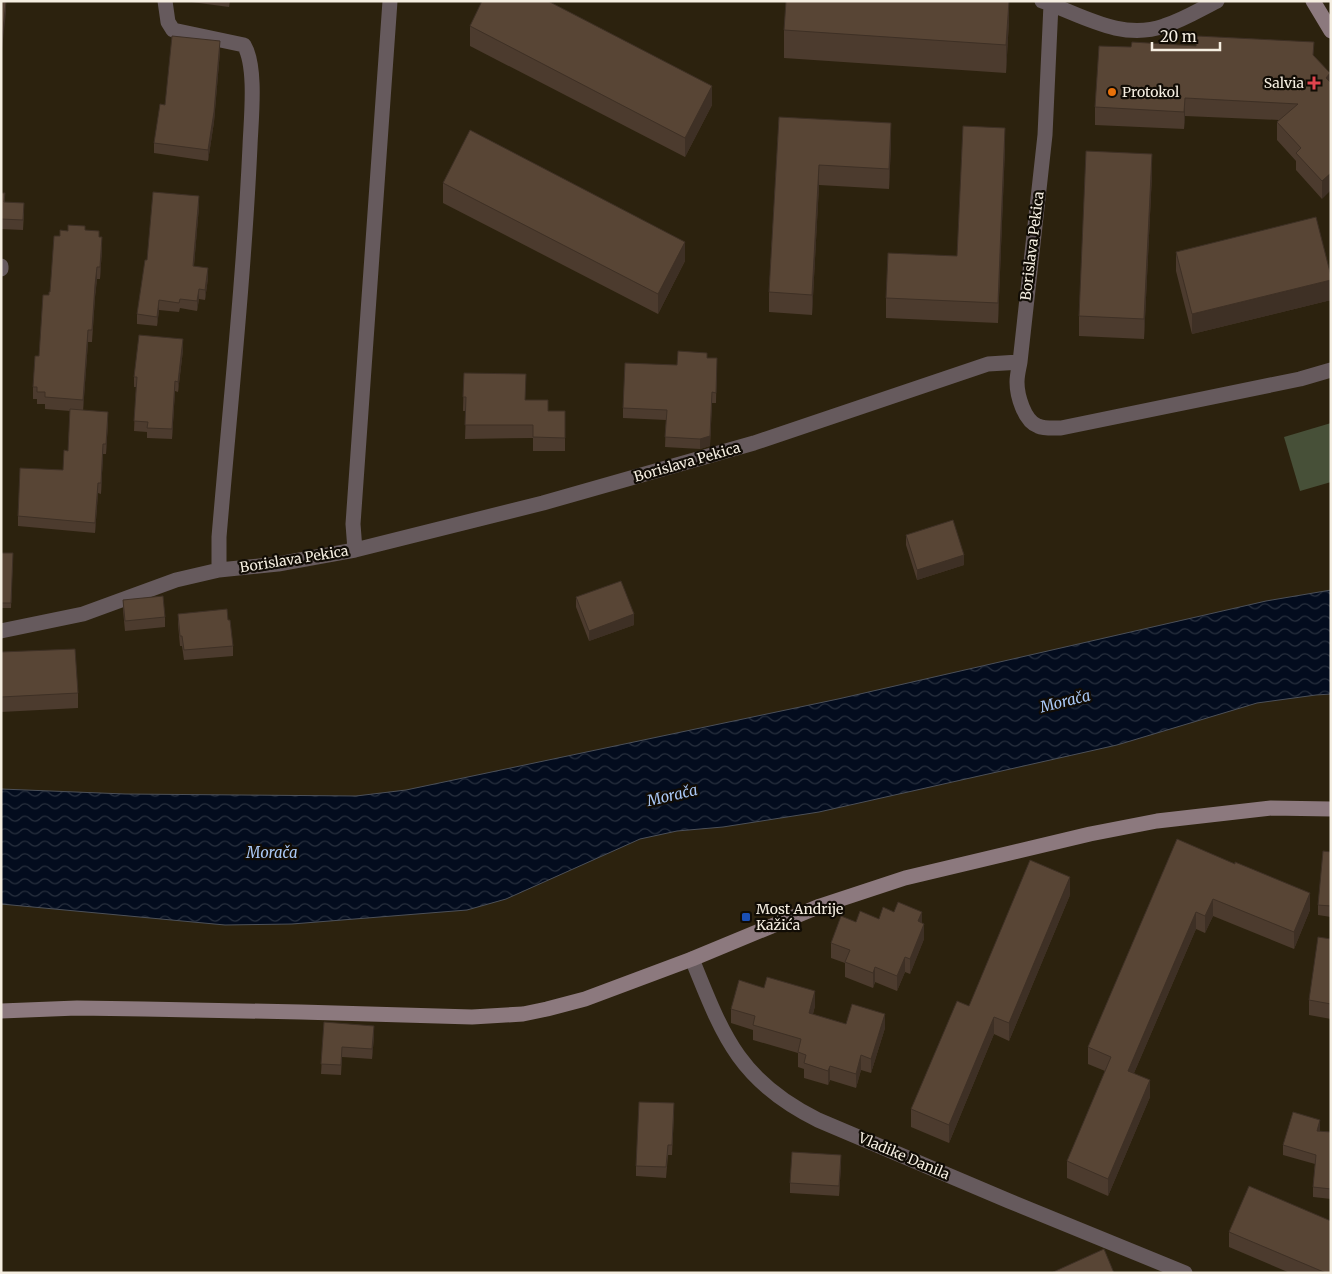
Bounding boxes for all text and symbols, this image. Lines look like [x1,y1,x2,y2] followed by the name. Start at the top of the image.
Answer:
[1152,20,1220,52] scale bar
[1160,27,1197,46] text: 20 m
[1264,74,1304,92] place label: Salvia
[1308,77,1320,89] marker: Salvia
[1122,83,1180,101] place label: Protokol
[1106,86,1118,98] marker: Protokol
[1016,190,1048,302] street label: Borislava Pekica
[632,438,743,486] street label: Borislava Pekica
[238,541,350,576] street label: Borislava Pekica
[1037,686,1092,717] water label: Morača
[644,780,699,810] water label: Morača
[245,843,298,862] water label: Morača
[756,900,843,934] place label: Most Andrije Kažića
[740,911,752,923] marker: Most Andrije Kažića
[855,1128,953,1183] street label: Vladike Danila

